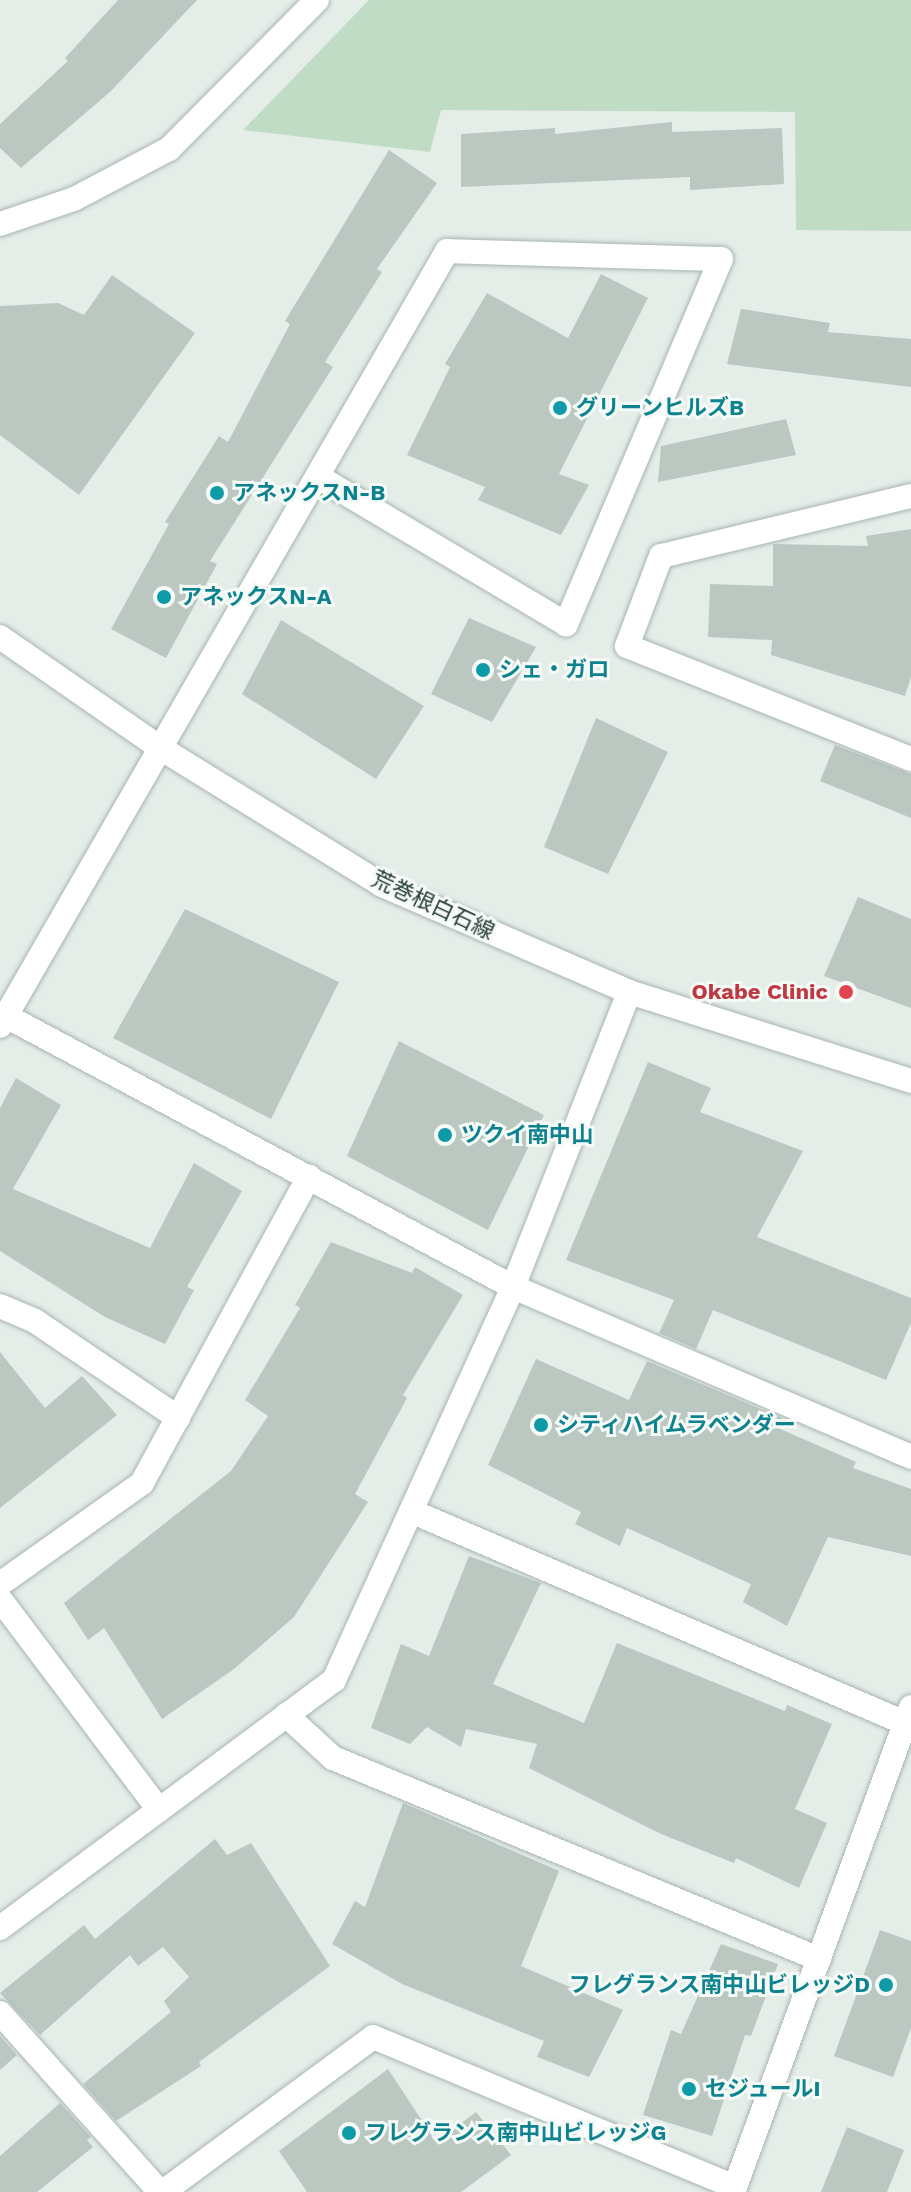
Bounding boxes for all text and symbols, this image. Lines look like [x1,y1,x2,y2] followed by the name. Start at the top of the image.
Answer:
[576,395,745,421] place label: グリーンヒルズB
[551,399,569,417] marker: グリーンヒルズB
[233,480,386,506] place label: アネックスN-B
[208,484,226,502] marker: アネックスN-B
[180,584,332,610] place label: アネックスN-A
[155,588,173,606] marker: アネックスN-A
[499,657,609,683] place label: シェ・ガロ
[474,661,492,679] marker: シェ・ガロ
[368,865,498,945] street label: 荒巻根白石線
[692,979,828,1005] place label: Okabe Clinic
[835,981,857,1003] marker: Okabe Clinic
[461,1122,593,1148] place label: ツクイ南中山
[436,1126,454,1144] marker: ツクイ南中山
[557,1412,799,1438] place label: シティハイムラベンダー
[532,1416,550,1434] marker: シティハイムラベンダー
[568,1972,870,1998] place label: フレグランス南中山ビレッジD
[877,1976,895,1994] marker: フレグランス南中山ビレッジD
[705,2076,822,2102] place label: セジュールI
[680,2080,698,2098] marker: セジュールI
[365,2120,667,2146] place label: フレグランス南中山ビレッジG
[340,2124,358,2142] marker: フレグランス南中山ビレッジG

